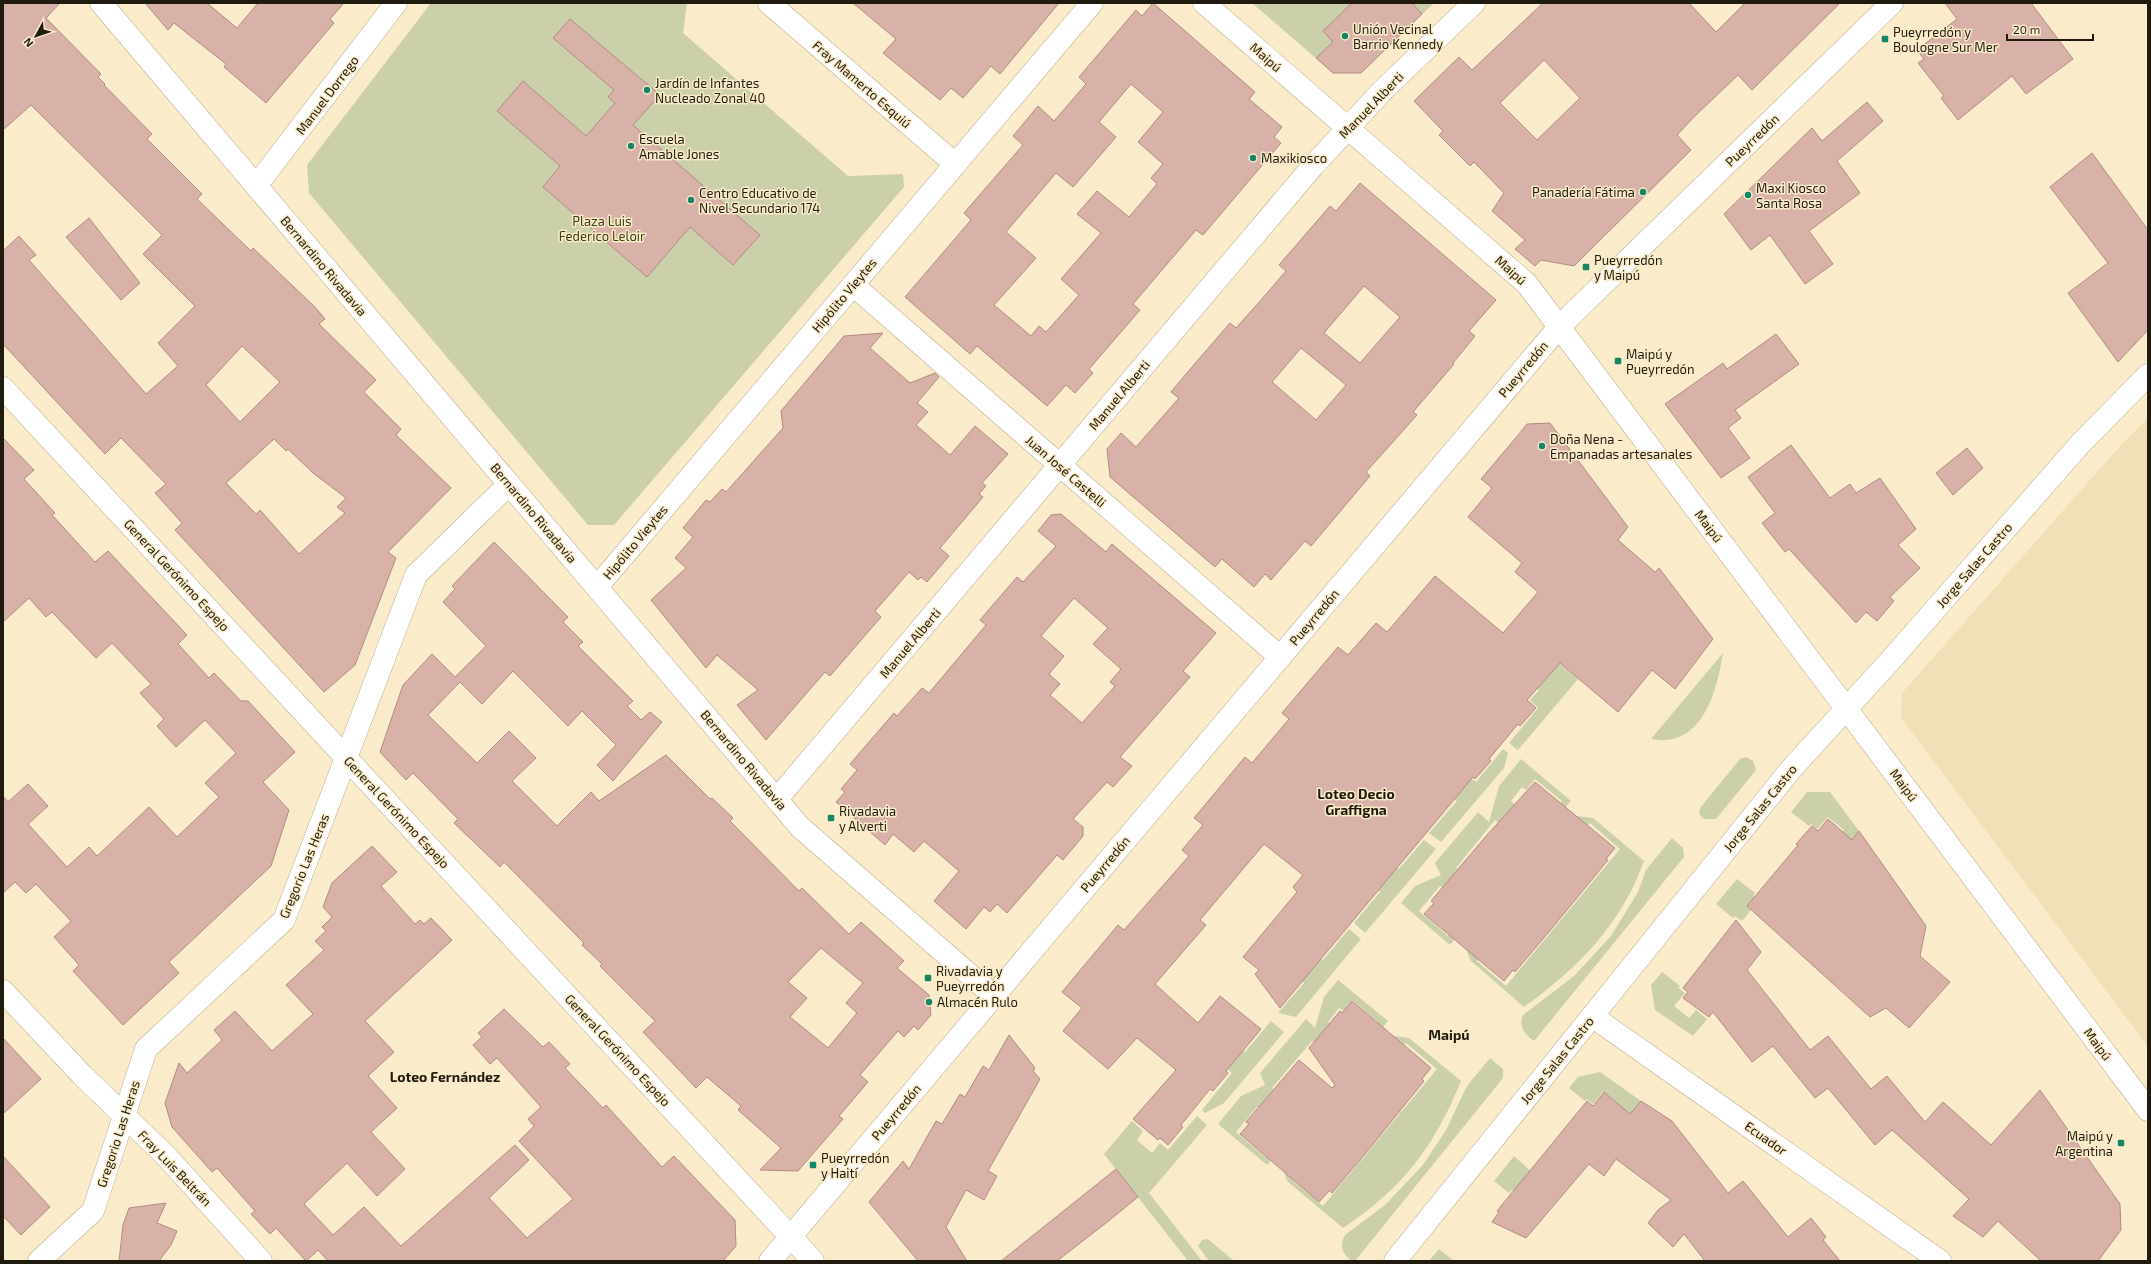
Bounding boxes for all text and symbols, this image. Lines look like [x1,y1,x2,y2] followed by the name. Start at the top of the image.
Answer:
[16,16,56,56] north arrow
[2007,16,2093,42] scale bar
[1353,21,1443,52] place label: Unión Vecinal Barrio Kennedy
[2013,22,2040,36] text: 20 m
[1893,24,1998,55] place label: Pueyrredón y Boulogne Sur Mer
[1340,31,1350,41] marker: Unión Vecinal Barrio Kennedy
[1880,34,1890,44] marker: Pueyrredón y Boulogne Sur Mer
[20,35,35,50] text: N
[809,37,915,131] street label: Fray Mamerto Esquiú
[1247,39,1285,75] street label: Maipú
[292,52,362,138] street label: Manuel Dorrego
[1335,68,1407,142] street label: Manuel Alberti
[655,75,765,106] place label: Jardín de Infantes Nucleado Zonal 40
[642,85,652,95] marker: Jardín de Infantes Nucleado Zonal 40
[1722,110,1782,170] street label: Pueyrredón
[639,131,719,162] place label: Escuela Amable Jones
[626,141,636,151] marker: Escuela Amable Jones
[1261,150,1327,166] place label: Maxikiosco
[1248,153,1258,163] marker: Maxikiosco
[1756,180,1826,211] place label: Maxi Kiosco Santa Rosa
[1532,184,1635,200] place label: Panadería Fátima
[699,185,820,216] place label: Centro Educativo de Nivel Secundario 174
[1638,187,1648,197] marker: Panadería Fátima
[1743,190,1753,200] marker: Maxi Kiosco Santa Rosa
[686,195,696,205] marker: Centro Educativo de Nivel Secundario 174
[278,213,370,319] street label: Bernardino Rivadavia
[559,213,645,244] park label: Plaza Luis Federico Leloir
[1492,252,1530,288] street label: Maipú
[1594,252,1663,283] place label: Pueyrredón y Maipú
[808,254,880,336] street label: Hipólito Vieytes
[1581,262,1591,272] marker: Pueyrredón y Maipú
[1495,338,1551,400] street label: Pueyrredón
[1626,346,1695,377] place label: Maipú y Pueyrredón
[1613,356,1623,366] marker: Maipú y Pueyrredón
[1085,357,1153,433] street label: Manuel Alberti
[1550,431,1692,462] place label: Doña Nena - Empanadas artesanales
[1022,432,1110,510] street label: Juan José Castelli
[1537,441,1547,451] marker: Doña Nena - Empanadas artesanales
[488,460,580,566] street label: Bernardino Rivadavia
[599,501,671,583] street label: Hipólito Vieytes
[1692,507,1726,545] street label: Maipú
[121,516,233,634] street label: General Gerónimo Espejo
[1933,519,2015,611] street label: Jorge Salas Castro
[1286,586,1342,648] street label: Pueyrredón
[876,605,944,681] street label: Manuel Alberti
[698,707,790,813] street label: Bernardino Rivadavia
[341,753,453,871] street label: General Gerónimo Espejo
[1720,761,1800,855] street label: Jorge Salas Castro
[1887,766,1921,804] street label: Maipú
[1317,785,1395,818] district label: Loteo Decio Graffigna
[839,803,896,834] place label: Rivadavia y Alverti
[276,811,332,921] street label: Gregorio Las Heras
[826,813,836,823] marker: Rivadavia y Alverti
[1077,833,1133,895] street label: Pueyrredón
[936,963,1005,994] place label: Rivadavia y Pueyrredón
[923,973,933,983] marker: Rivadavia y Pueyrredón
[562,991,674,1109] street label: General Gerónimo Espejo
[937,994,1018,1010] place label: Almacén Rulo
[924,997,934,1007] marker: Almacén Rulo
[1517,1013,1597,1107] street label: Jorge Salas Castro
[2081,1025,2115,1063] street label: Maipú
[1428,1026,1470,1043] district label: Maipú
[390,1068,500,1085] district label: Loteo Fernández
[93,1079,143,1189] street label: Gregorio Las Heras
[868,1081,924,1143] street label: Pueyrredón
[1742,1118,1790,1158] street label: Ecuador
[135,1127,215,1209] street label: Fray Luis Beltrán
[2055,1128,2113,1159] place label: Maipú y Argentina
[2116,1138,2126,1148] marker: Maipú y Argentina
[821,1150,890,1181] place label: Pueyrredón y Haití
[808,1160,818,1170] marker: Pueyrredón y Haití

